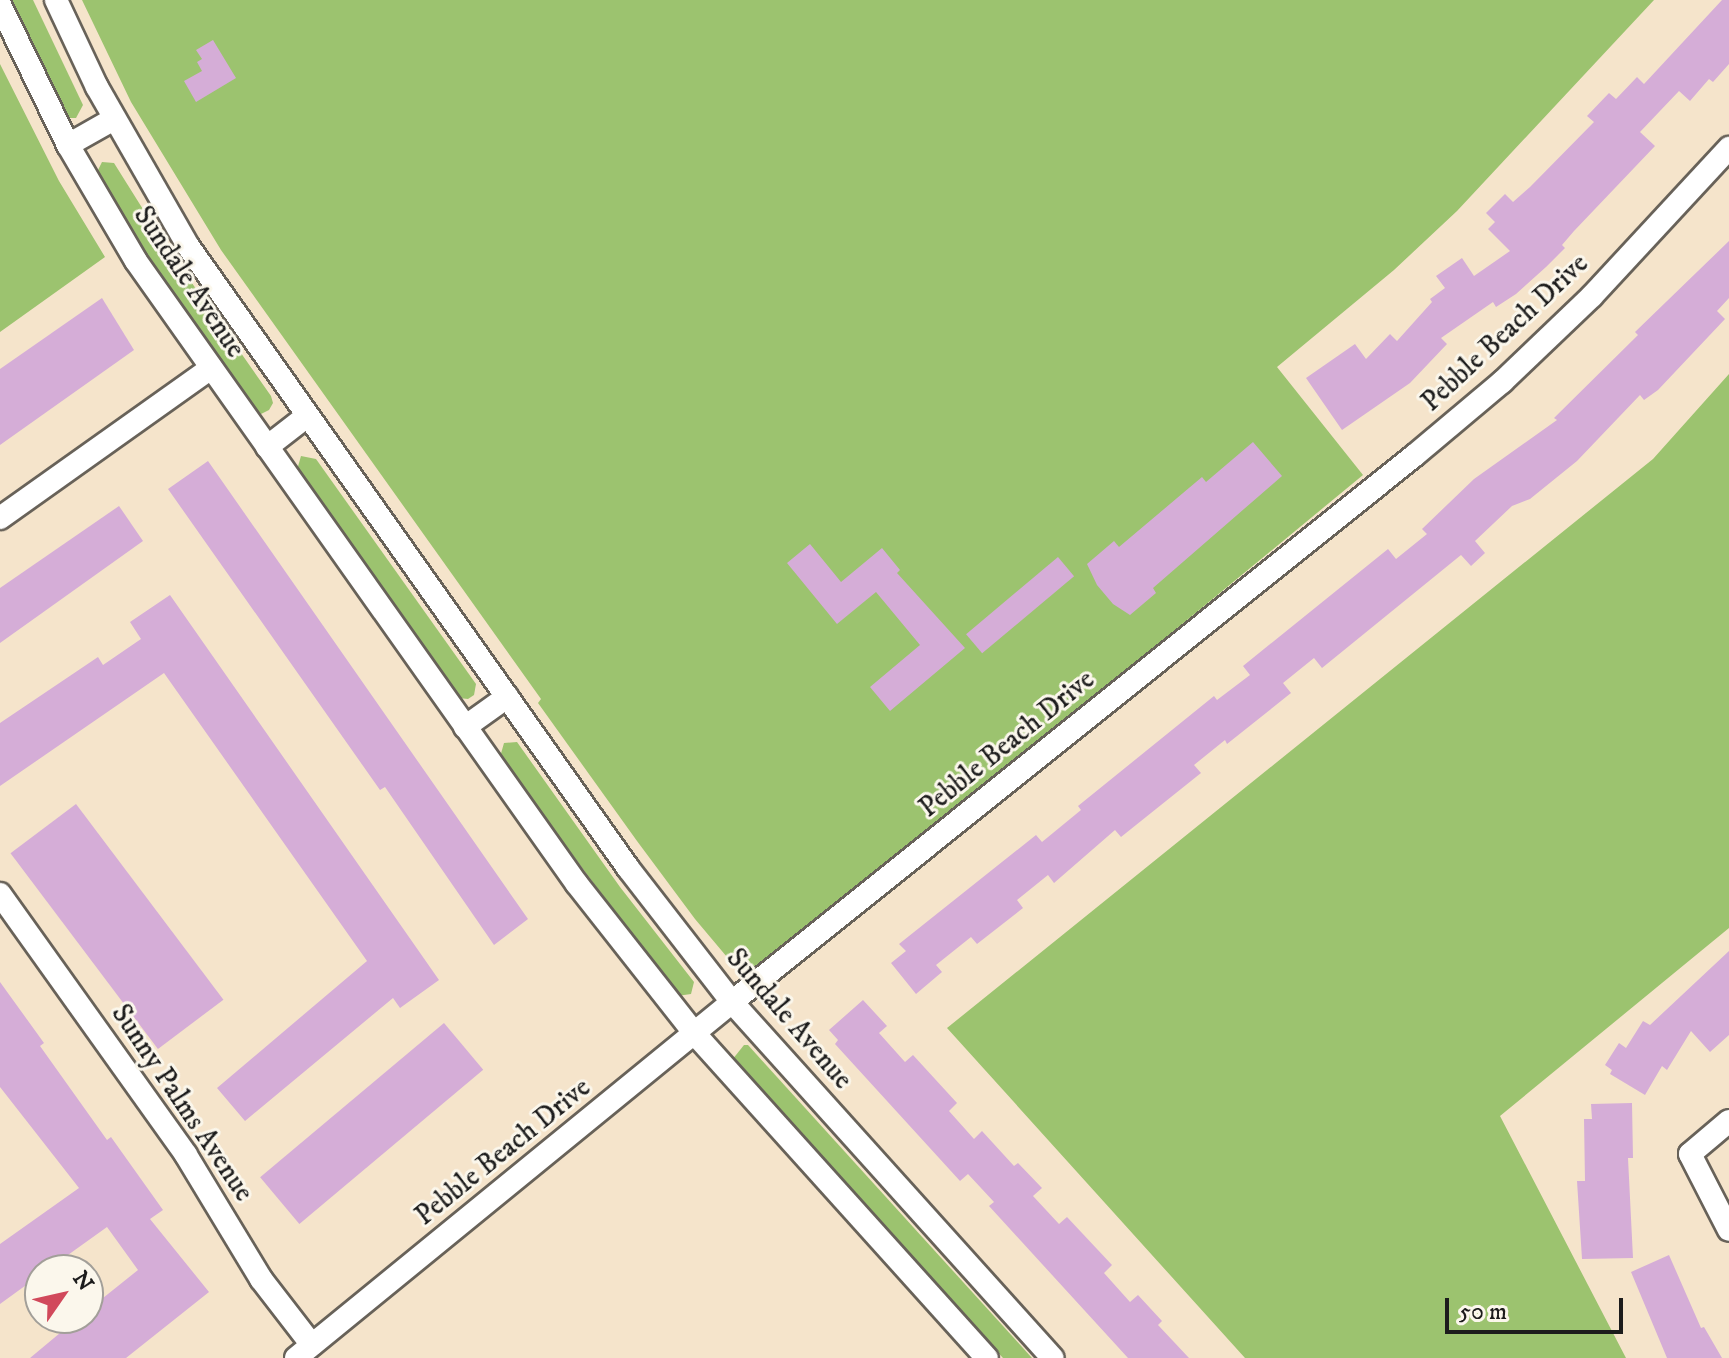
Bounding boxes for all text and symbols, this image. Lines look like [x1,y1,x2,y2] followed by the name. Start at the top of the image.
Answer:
[126,200,252,364] street label: Sundale Avenue
[1415,247,1595,419] street label: Pebble Beach Drive
[913,663,1101,825] street label: Pebble Beach Drive
[719,942,859,1096] street label: Sundale Avenue
[104,998,260,1208] street label: Sunny Palms Avenue
[409,1071,597,1233] street label: Pebble Beach Drive
[24,1254,104,1334] north arrow
[66,1266,99,1296] text: N
[1449,1282,1627,1332] scale bar
[1459,1297,1507,1327] text: 50 m

